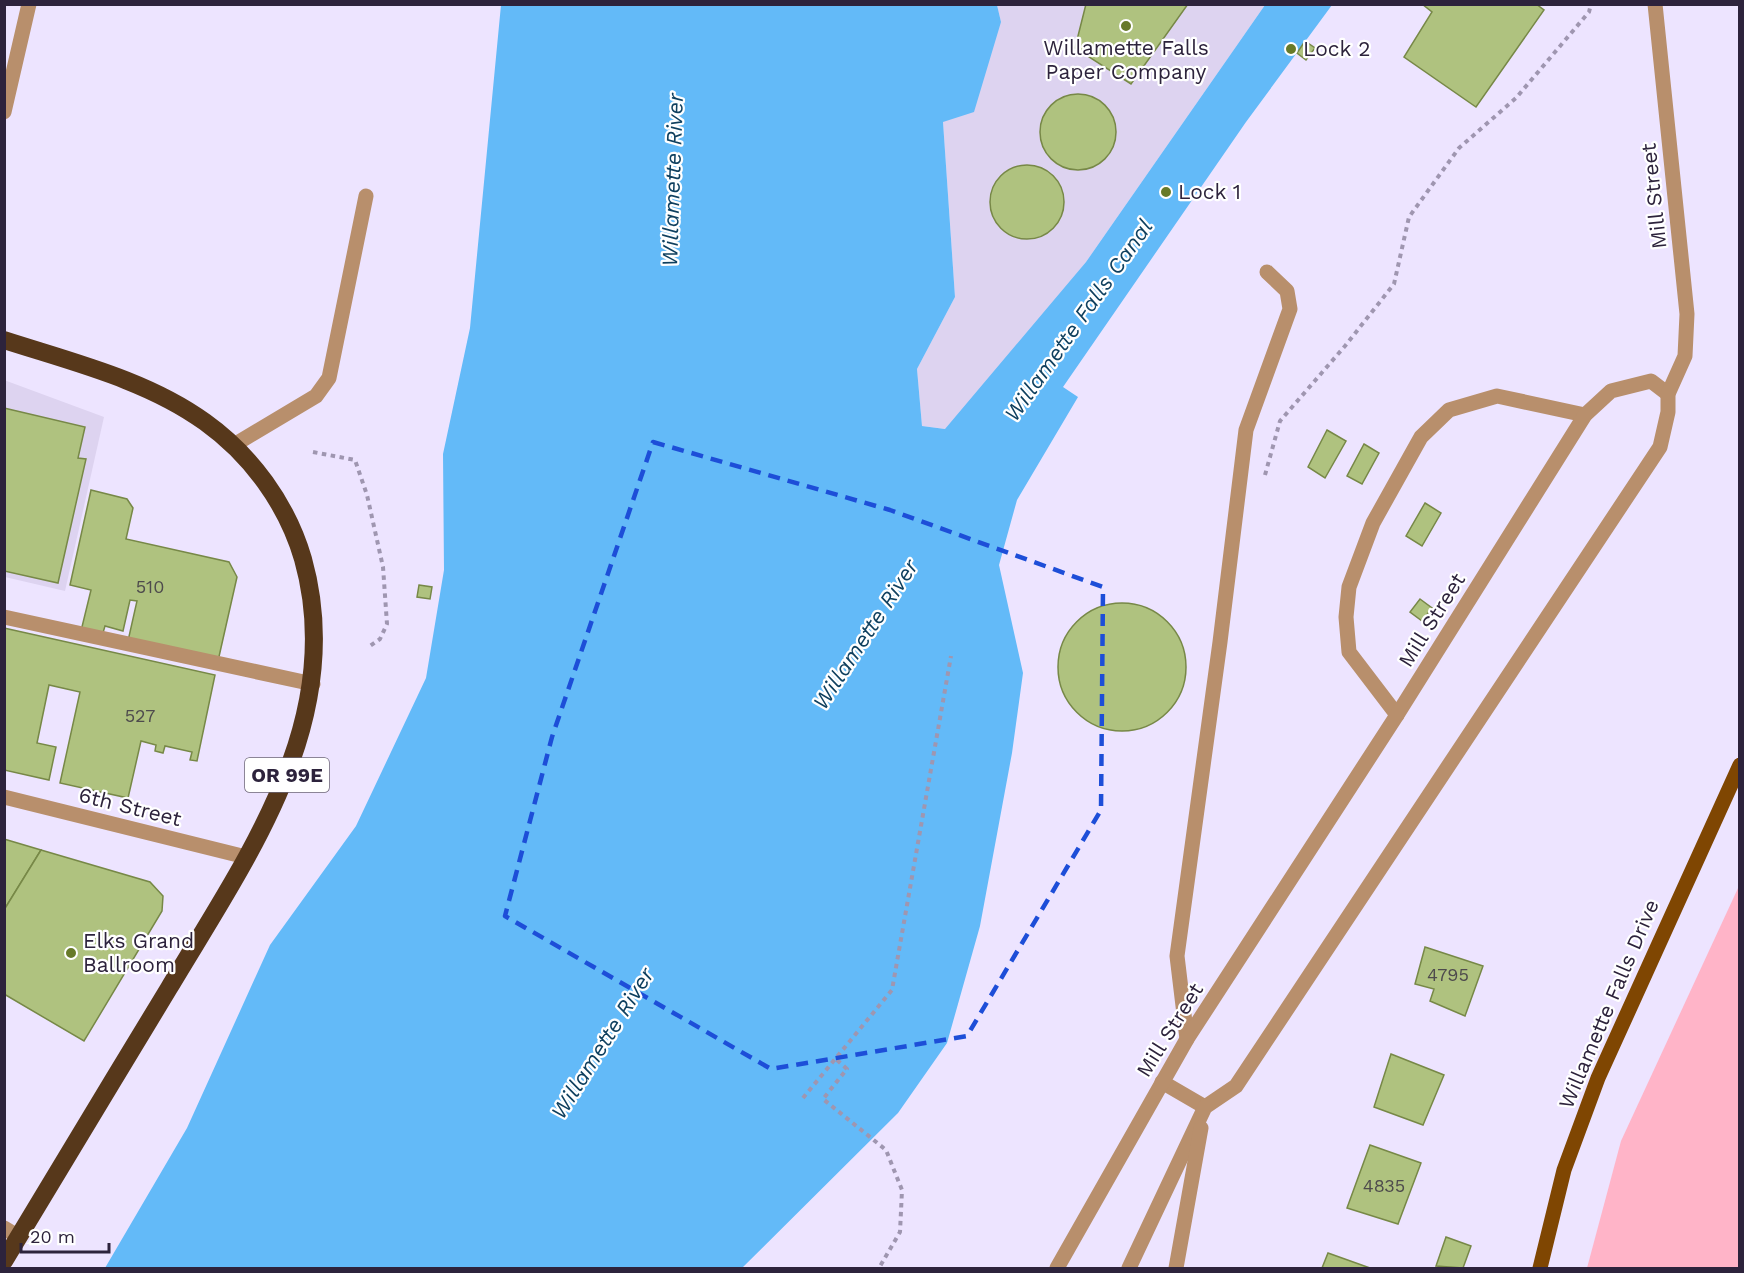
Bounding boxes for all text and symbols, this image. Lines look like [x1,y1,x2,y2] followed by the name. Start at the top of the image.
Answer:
[1119,19,1133,33] marker: Willamette Falls Paper Company
[1043,35,1209,84] place label: Willamette Falls Paper Company
[1303,36,1370,61] place label: Lock 2
[1284,42,1298,56] marker: Lock 2
[657,91,688,267] water label: Willamette River
[1636,142,1671,250] street label: Mill Street
[1178,179,1241,204] place label: Lock 1
[1159,185,1173,199] marker: Lock 1
[999,214,1158,426] water label: Willamette Falls Canal
[808,553,924,714] water label: Willamette River
[1393,568,1470,671] street label: Mill Street
[136,576,164,597] house number: 510
[125,705,155,726] house number: 527
[245,758,329,792] road number: OR 99E
[76,782,184,831] street label: 6th Street
[1553,895,1664,1112] street label: Willamette Falls Drive
[83,928,194,977] place label: Elks Grand Ballroom
[64,946,78,960] marker: Elks Grand Ballroom
[546,962,660,1123] water label: Willamette River
[1427,964,1469,985] house number: 4795
[1131,978,1208,1081] street label: Mill Street
[1363,1175,1405,1196] house number: 4835
[21,1216,110,1254] scale bar
[30,1226,75,1247] text: 20 m

